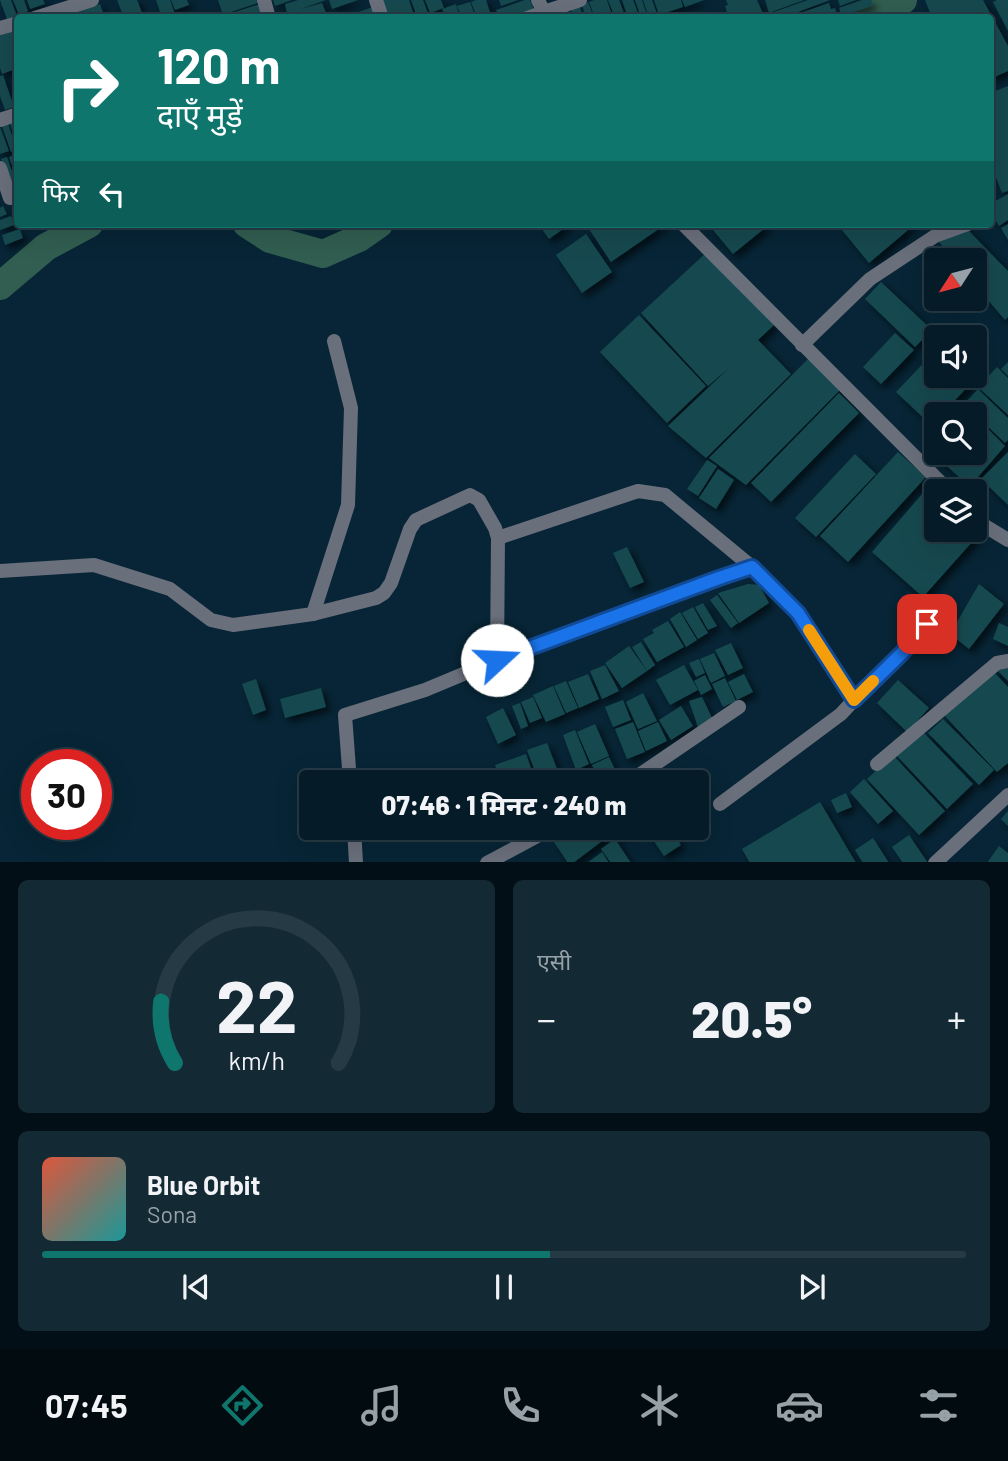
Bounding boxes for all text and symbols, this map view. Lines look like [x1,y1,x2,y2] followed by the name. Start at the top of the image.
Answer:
[157,35,280,94] text: 120 m
[42,42,133,133] icon: right
[157,95,243,133] text: दाएँ मुड़ें
[93,175,131,213] icon: left
[42,176,79,207] text: फिर
[924,248,987,312] north arrow
[924,248,987,542] map controls
[924,325,987,388] button: sound
[924,402,987,465] button: search
[924,479,987,542] button: layers
[897,594,957,654] pin
[908,605,946,643] icon: arrive
[460,623,534,697] position arrow
[21,749,112,840] speed limit sign: 30
[382,789,626,820] text: 07:46 · 1 मिनट · 240 m
[537,947,571,975] text: एसी
[216,960,297,1048] text: 22
[691,986,812,1048] text: 20.5°
[537,995,556,1041] text: −
[947,995,966,1041] text: +
[228,1044,285,1074] text: km/h
[147,1169,260,1200] text: Blue Orbit
[147,1200,197,1228] text: Sona
[177,1268,215,1306] icon: previous
[485,1268,523,1306] icon: pause
[793,1268,831,1306] icon: next
[218,1381,267,1430] icon: directions
[357,1381,406,1430] icon: music
[496,1381,545,1430] icon: phone
[635,1381,684,1430] icon: climate
[775,1381,824,1430] icon: car
[914,1381,963,1430] icon: filters
[45,1386,127,1424] text: 07:45

